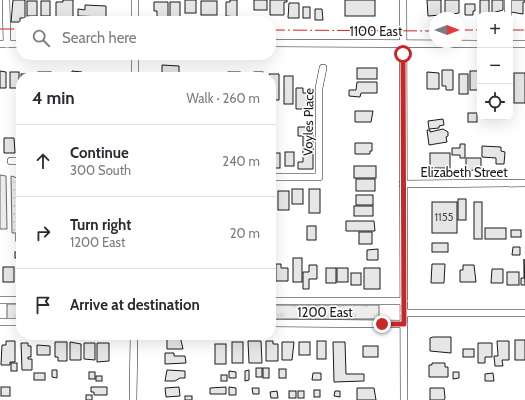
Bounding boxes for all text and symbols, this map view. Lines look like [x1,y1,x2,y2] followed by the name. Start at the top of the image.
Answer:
[429,12,465,48] north arrow
[477,12,513,120] map controls
[477,12,513,48] button: +
[16,16,276,60] search box
[350,23,403,39] street label: 1100 East
[30,27,52,49] icon: search
[62,29,137,47] text: Search here
[394,45,412,63] route start
[477,48,513,84] button: −
[477,84,513,120] button: locate
[32,88,75,108] text: 4 min
[299,88,317,156] street label: Voyles Place
[187,90,260,106] text: Walk · 260 m
[70,144,129,162] text: Continue
[32,150,54,172] icon: ahead
[222,153,260,169] text: 240 m
[70,162,131,178] text: 300 South
[420,164,508,180] street label: Elizabeth Street
[434,210,454,224] house number: 1155
[70,216,131,234] text: Turn right
[32,222,54,244] icon: right
[230,225,260,241] text: 20 m
[70,234,125,250] text: 1200 East
[32,294,54,316] icon: arrive
[70,296,200,314] text: Arrive at destination
[297,304,353,320] street label: 1200 East
[373,315,391,333] route end

